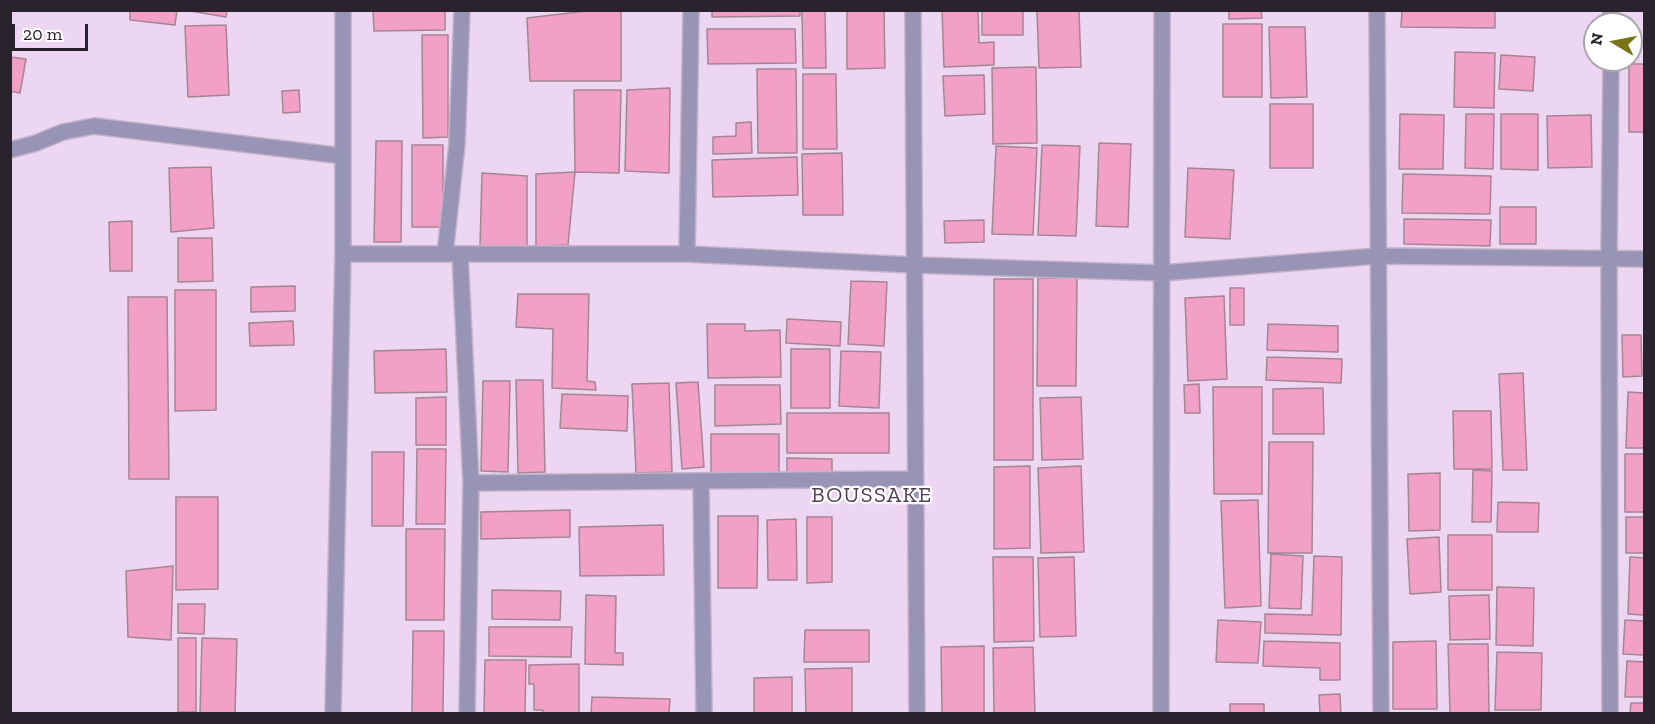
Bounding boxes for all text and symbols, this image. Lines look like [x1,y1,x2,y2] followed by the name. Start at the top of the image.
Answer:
[15,12,92,50] scale bar
[1583,12,1643,72] north arrow
[23,23,62,45] text: 20 m
[1586,31,1607,47] text: N
[811,483,933,509] district label: BOUSSAKE

